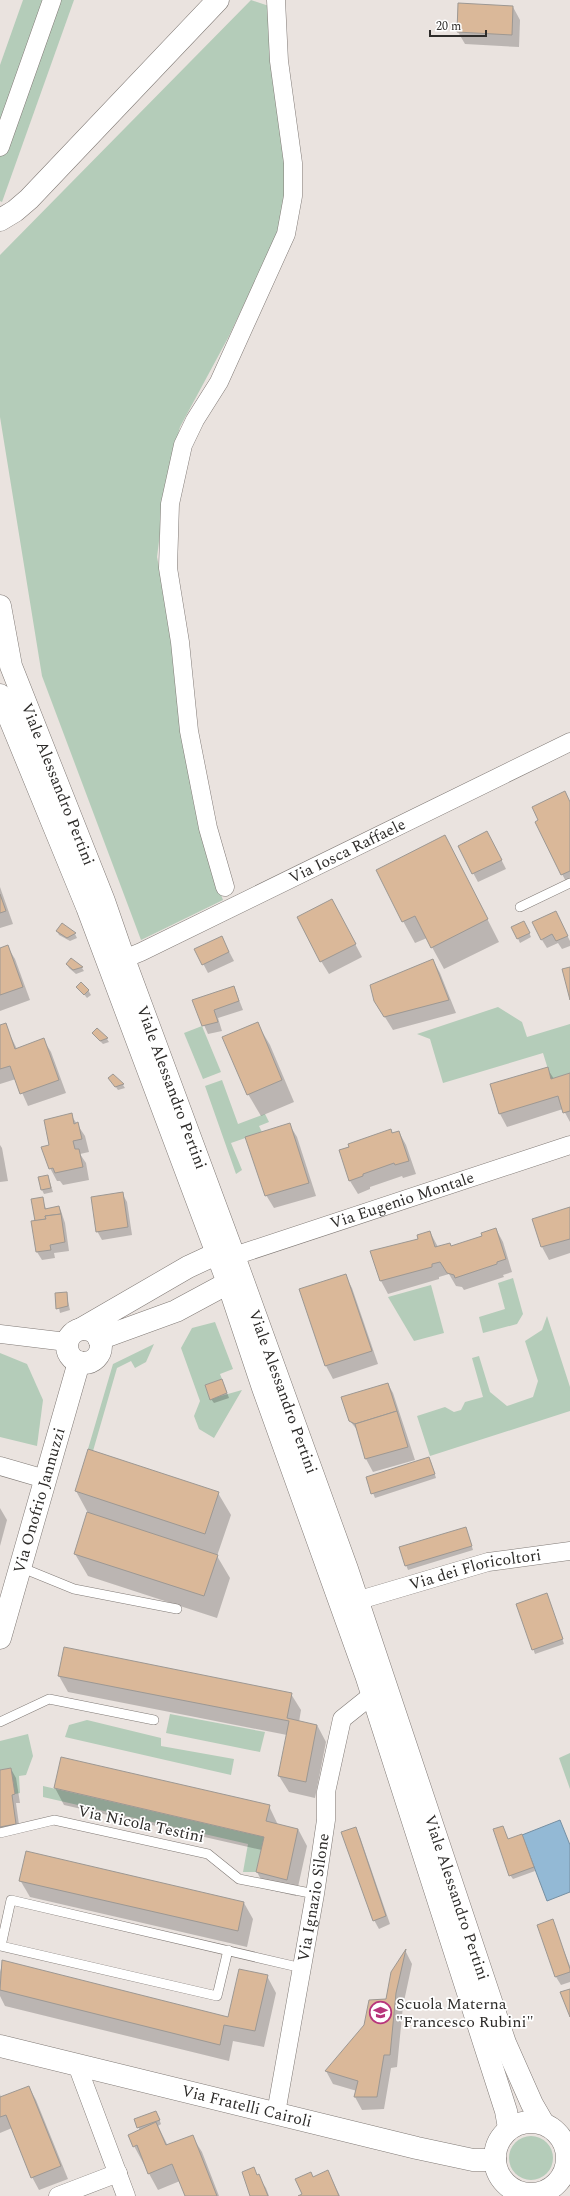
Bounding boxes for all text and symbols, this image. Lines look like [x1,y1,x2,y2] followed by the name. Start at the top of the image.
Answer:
[430,12,486,38] scale bar
[436,17,461,36] text: 20 m
[15,699,101,869] street label: Viale Alessandro Pertini
[285,812,410,890] street label: Via Iosca Raffaele
[130,1002,213,1173] street label: Viale Alessandro Pertini
[327,1165,477,1235] street label: Via Eugenio Montale
[242,1306,324,1477] street label: Viale Alessandro Pertini
[7,1425,72,1576] street label: Via Onofrio Jannuzzi
[406,1543,543,1597] street label: Via dei Floricoltori
[76,1799,206,1849] street label: Via Nicola Testini
[418,1812,495,1984] street label: Viale Alessandro Pertini
[291,1831,336,1963] street label: Via Ignazio Silone
[396,1992,534,2034] place label: Scuola Materna "Francesco Rubini"
[368,2000,394,2026] school or university icon: Scuola Materna "Francesco Rubini"
[179,2079,314,2134] street label: Via Fratelli Cairoli

